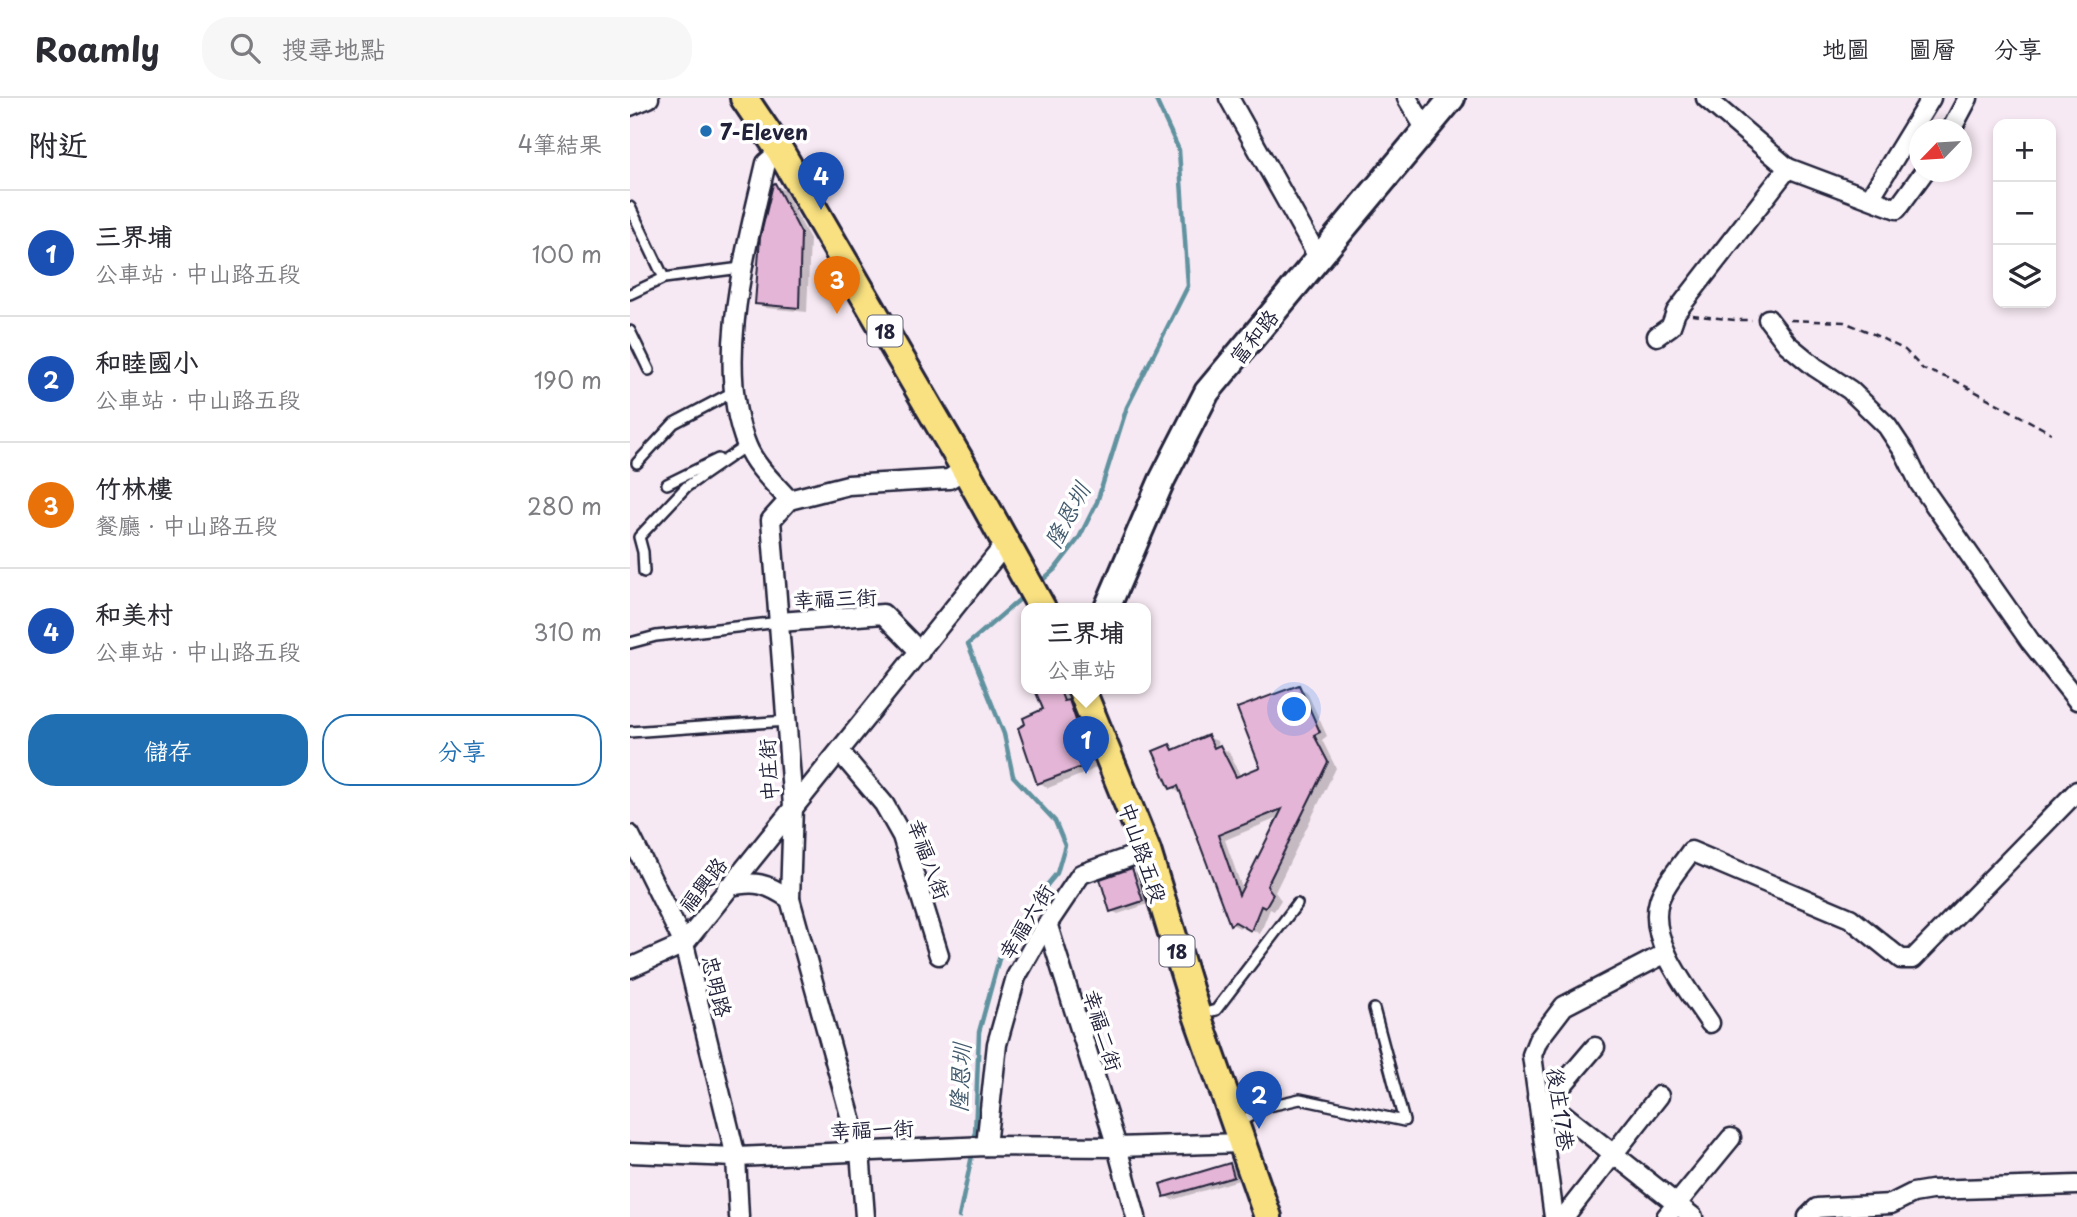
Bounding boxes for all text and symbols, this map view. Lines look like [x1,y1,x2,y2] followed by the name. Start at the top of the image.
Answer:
[202,17,692,80] search box
[35,23,160,73] text: Roamly
[226,29,264,67] icon: search
[282,29,386,68] text: 搜尋地點
[1822,30,1870,66] text: 地圖
[1908,30,1956,66] text: 圖層
[1994,30,2042,66] text: 分享
[720,115,808,147] place label: 7-Eleven
[1909,119,1972,182] north arrow
[1993,119,2056,308] map controls
[1993,119,2056,182] button: +
[28,121,88,166] text: 附近
[698,123,714,139] marker: 7-Eleven
[518,126,602,161] text: 4筆結果
[798,152,844,210] pin: 4
[1993,182,2056,245] button: −
[95,216,173,255] text: 三界埔
[46,236,57,271] text: 1
[532,236,602,271] text: 100 m
[1993,245,2056,308] button: layers
[95,255,301,290] text: 公車站 · 中山路五段
[814,256,860,314] pin: 3
[1221,301,1285,371] street label: 富和路
[868,316,902,346] road number: 18
[95,342,199,381] text: 和睦國小
[43,362,59,397] text: 2
[534,362,602,397] text: 190 m
[95,381,301,416] text: 公車站 · 中山路五段
[95,468,173,507] text: 竹林樓
[1034,474,1099,554] water label: 隆恩圳
[43,488,59,523] text: 3
[527,488,602,523] text: 280 m
[95,507,278,542] text: 餐廳 · 中山路五段
[792,580,878,614] street label: 幸福三街
[95,594,173,633] text: 和美村
[1021,603,1151,694] popup
[1047,612,1125,651] text: 三界埔
[43,614,59,649] text: 4
[533,614,602,649] text: 310 m
[95,633,301,668] text: 公車站 · 中山路五段
[1047,651,1116,686] text: 公車站
[1277,692,1311,726] your location
[28,714,308,786] button: 儲存
[322,714,602,786] button: 分享
[1063,716,1109,774] pin: 1
[749,738,785,802] street label: 中庄街
[1112,797,1176,907] street label: 中山路五段
[901,814,959,904] street label: 幸福八街
[670,849,734,919] street label: 福興路
[989,877,1061,965] street label: 幸福六街
[1160,936,1194,966] road number: 18
[695,952,741,1020] street label: 忠明路
[1076,985,1132,1075] street label: 幸福二街
[940,1040,978,1113] water label: 隆恩圳
[1540,1065,1584,1153] street label: 後庄17巷
[1236,1071,1282,1129] pin: 2
[829,1111,915,1145] street label: 幸福一街

